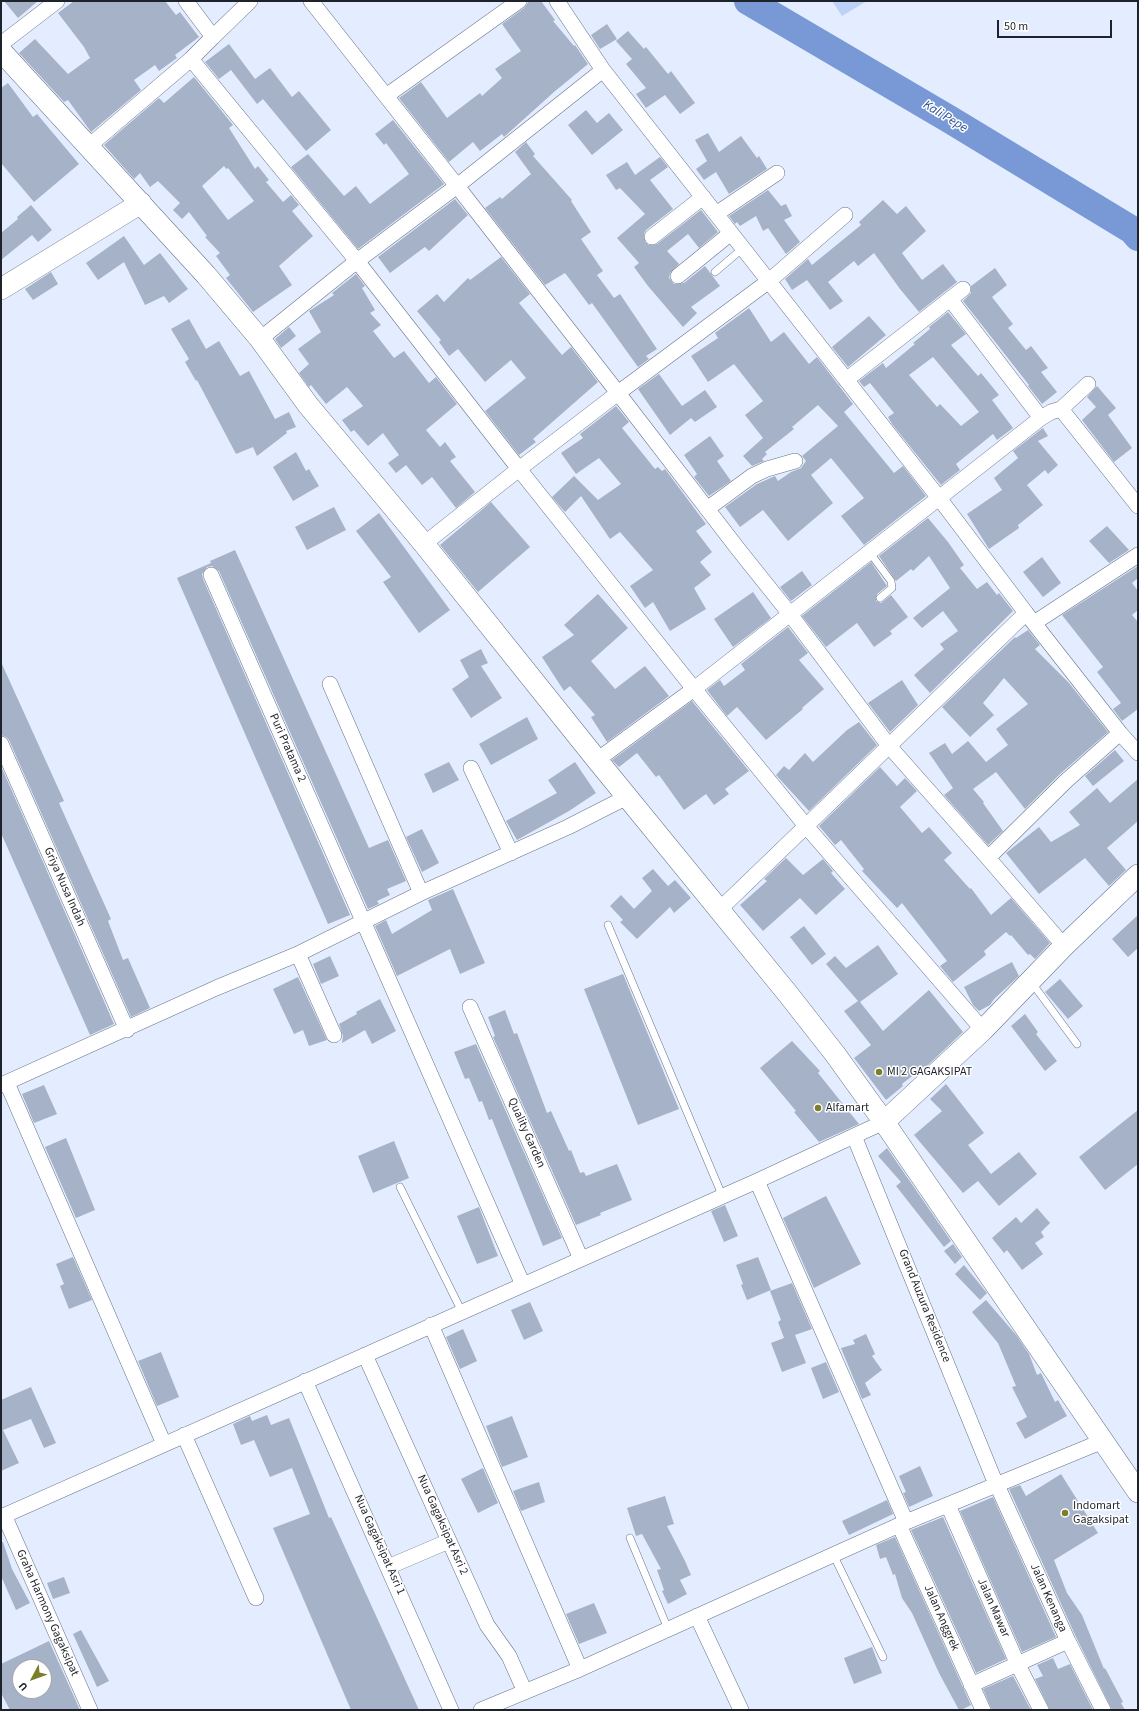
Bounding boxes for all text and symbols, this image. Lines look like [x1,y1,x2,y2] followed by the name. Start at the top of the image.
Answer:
[999,12,1114,38] scale bar
[1004,18,1028,35] text: 50 m
[920,98,970,136] water label: Kali Pepe
[265,711,309,785] street label: Puri Pratama 2
[40,845,88,929] street label: Griya Nusa Indah
[887,1065,972,1079] place label: MI 2 GAGAKSIPAT
[874,1067,884,1077] marker: MI 2 GAGAKSIPAT
[504,1096,548,1170] street label: Quality Garden
[826,1101,869,1115] place label: Alfamart
[813,1103,823,1113] marker: Alfamart
[895,1247,953,1365] street label: Grand Auzura Residence
[413,1473,471,1577] street label: Nua Gagaksipat Asri 2
[350,1493,408,1597] street label: Nua Gagaksipat Asri 1
[1073,1499,1129,1527] place label: Indomart Gagaksipat
[1060,1508,1070,1518] marker: Indomart Gagaksipat
[13,1547,81,1679] street label: Graha Harmony Gagaksipat
[1026,1561,1070,1635] street label: Jalan Kenanga
[974,1576,1012,1640] street label: Jalan Mawar
[920,1583,962,1653] street label: Jalan Anggrek
[12,1659,52,1699] north arrow
[15,1679,31,1694] text: U

